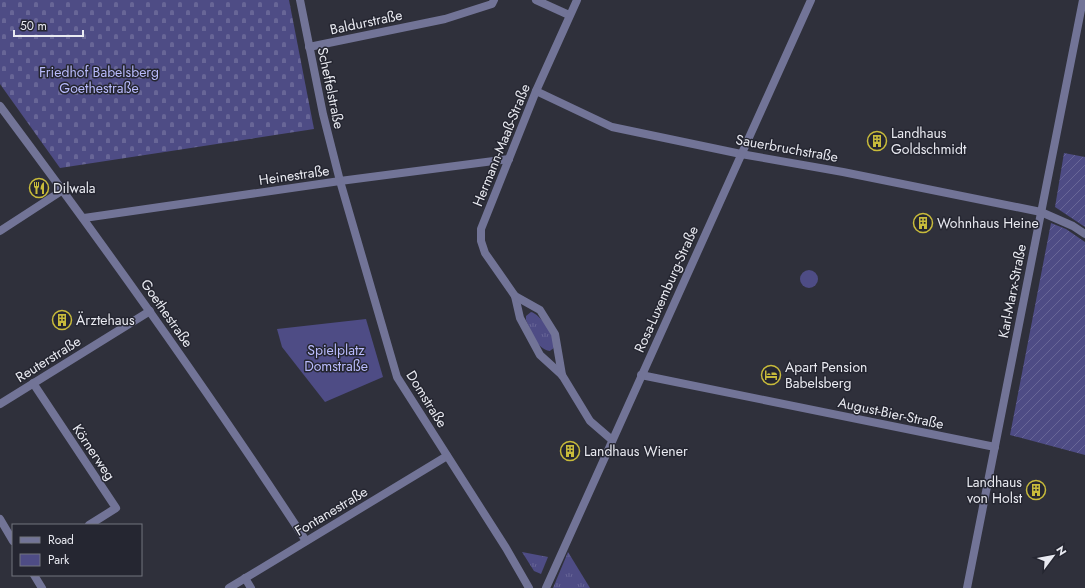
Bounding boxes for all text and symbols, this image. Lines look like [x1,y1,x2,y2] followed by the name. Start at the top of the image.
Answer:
[328,5,404,39] street label: Baldurstraße
[14,12,83,38] scale bar
[20,17,47,35] text: 50 m
[313,45,349,131] street label: Scheffelstraße
[39,62,159,98] park label: Friedhof Babelsberg Goethestraße
[467,81,535,209] street label: Hermann-Maaß-Straße
[891,123,967,159] place label: Landhaus Goldschmidt
[734,129,840,167] street label: Sauerbruchstraße
[866,130,888,152] building icon: Landhaus Goldschmidt
[257,160,331,190] street label: Heinestraße
[28,177,50,199] restaurant icon: Dilwala
[53,178,96,198] place label: Dilwala
[912,212,934,234] building icon: Wohnhaus Heine
[937,213,1039,233] place label: Wohnhaus Heine
[629,223,703,355] street label: Rosa-Luxemburg-Straße
[993,242,1031,340] street label: Karl-Marx-Straße
[136,275,198,351] street label: Goethestraße
[51,309,73,331] building icon: Ärztehaus
[76,310,135,330] place label: Ärztehaus
[12,331,84,387] street label: Reuterstraße
[304,340,368,376] park label: Spielplatz Domstraße
[785,357,867,393] place label: Apart Pension Babelsberg
[760,364,782,386] hotel icon: Apart Pension Babelsberg
[402,367,452,431] street label: Domstraße
[836,392,946,434] street label: August-Bier-Straße
[68,420,120,484] street label: Körnerweg
[559,440,581,462] building icon: Landhaus Wiener
[584,441,688,461] place label: Landhaus Wiener
[967,472,1023,508] place label: Landhaus von Holst
[1025,479,1047,501] building icon: Landhaus von Holst
[291,481,371,541] street label: Fontanestraße
[12,524,142,576] legend
[48,531,74,549] text: Road
[1033,536,1073,576] north arrow
[1052,543,1071,559] text: N
[48,551,70,569] text: Park

